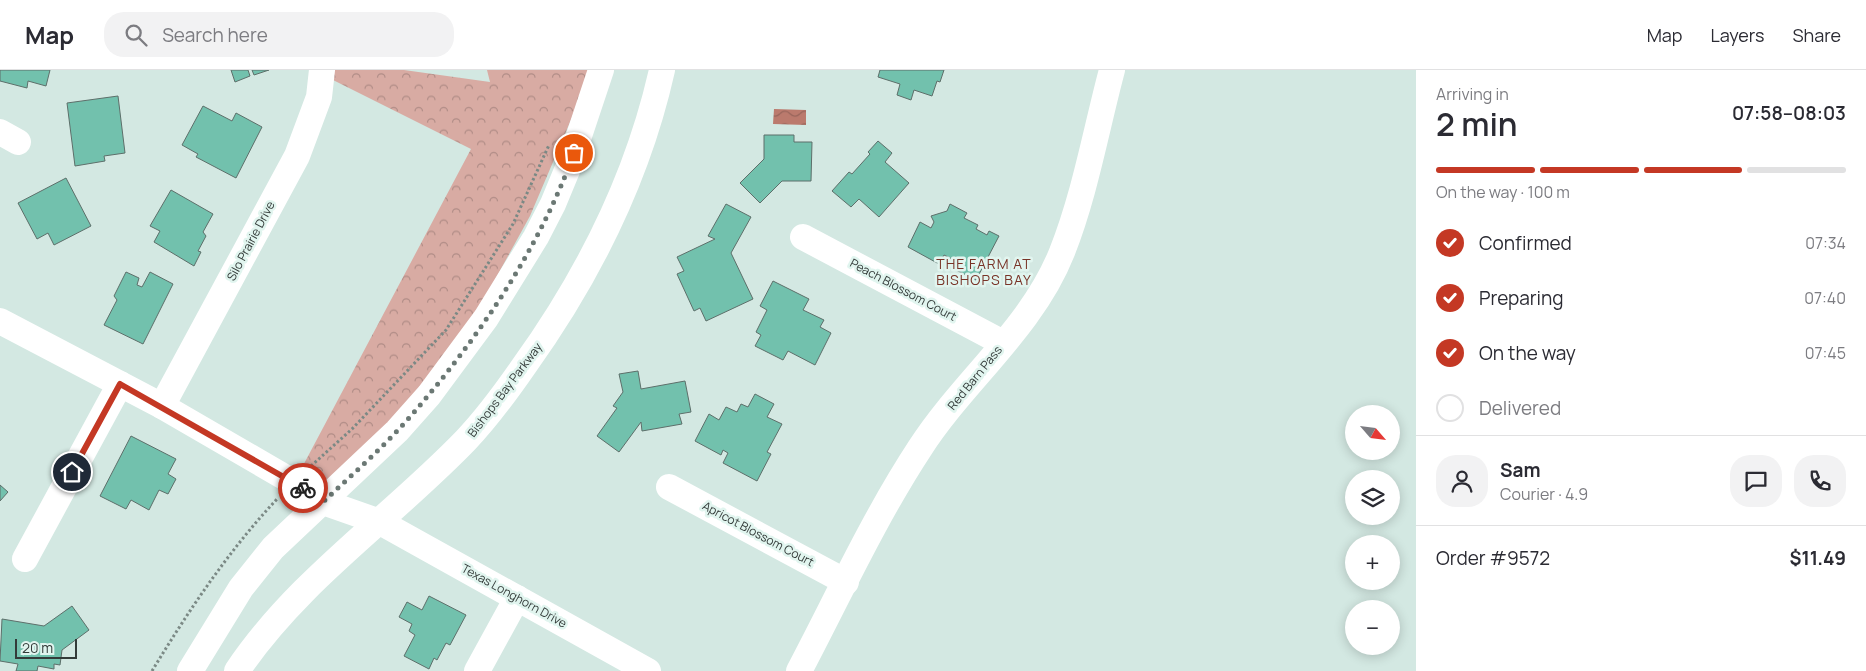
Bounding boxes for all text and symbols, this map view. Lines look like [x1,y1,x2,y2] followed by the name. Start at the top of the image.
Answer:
[104,12,454,57] search box
[25,18,74,51] text: Map
[122,21,150,49] icon: search
[162,22,268,48] text: Search here
[1647,23,1682,47] text: Map
[1710,23,1764,47] text: Layers
[1792,23,1841,47] text: Share
[1436,83,1509,105] text: Arriving in
[1732,100,1846,126] text: 07:58–08:03
[1436,102,1518,146] text: 2 min
[553,132,595,174] pin
[560,139,588,167] icon: bag
[1436,181,1570,203] text: On the way · 100 m
[222,198,279,284] street label: Silo Prairie Drive
[1436,229,1464,257] icon: check
[1479,230,1572,256] text: Confirmed
[1805,232,1846,254] text: 07:34
[847,254,960,325] street label: Peach Blossom Court
[936,254,1032,289] district label: THE FARM AT BISHOPS BAY
[1436,284,1464,312] icon: check
[1479,285,1564,311] text: Preparing
[1804,287,1846,309] text: 07:40
[463,338,546,440] street label: Bishops Bay Parkway
[1436,339,1464,367] icon: check
[1479,340,1576,366] text: On the way
[943,342,1006,413] street label: Red Barn Pass
[1805,342,1846,364] text: 07:45
[1479,395,1561,421] text: Delivered
[1345,405,1400,460] north arrow
[1345,405,1400,655] map controls
[51,451,93,493] pin
[1436,455,1488,507] button: person
[1730,455,1782,507] button: chat
[1794,455,1846,507] button: phone
[1500,457,1541,483] text: Sam
[58,458,86,486] icon: home
[278,463,328,513] courier
[1345,470,1400,525] button: layers
[289,474,317,502] icon: bike
[1500,483,1588,505] text: Courier · 4.9
[699,497,817,570] street label: Apricot Blossom Court
[1345,535,1400,590] button: +
[1436,545,1550,571] text: Order #9572
[1790,545,1846,571] text: $11.49
[459,560,570,632] street label: Texas Longhorn Drive
[1345,600,1400,655] button: −
[15,636,78,659] scale bar
[22,638,53,657] text: 20 m

